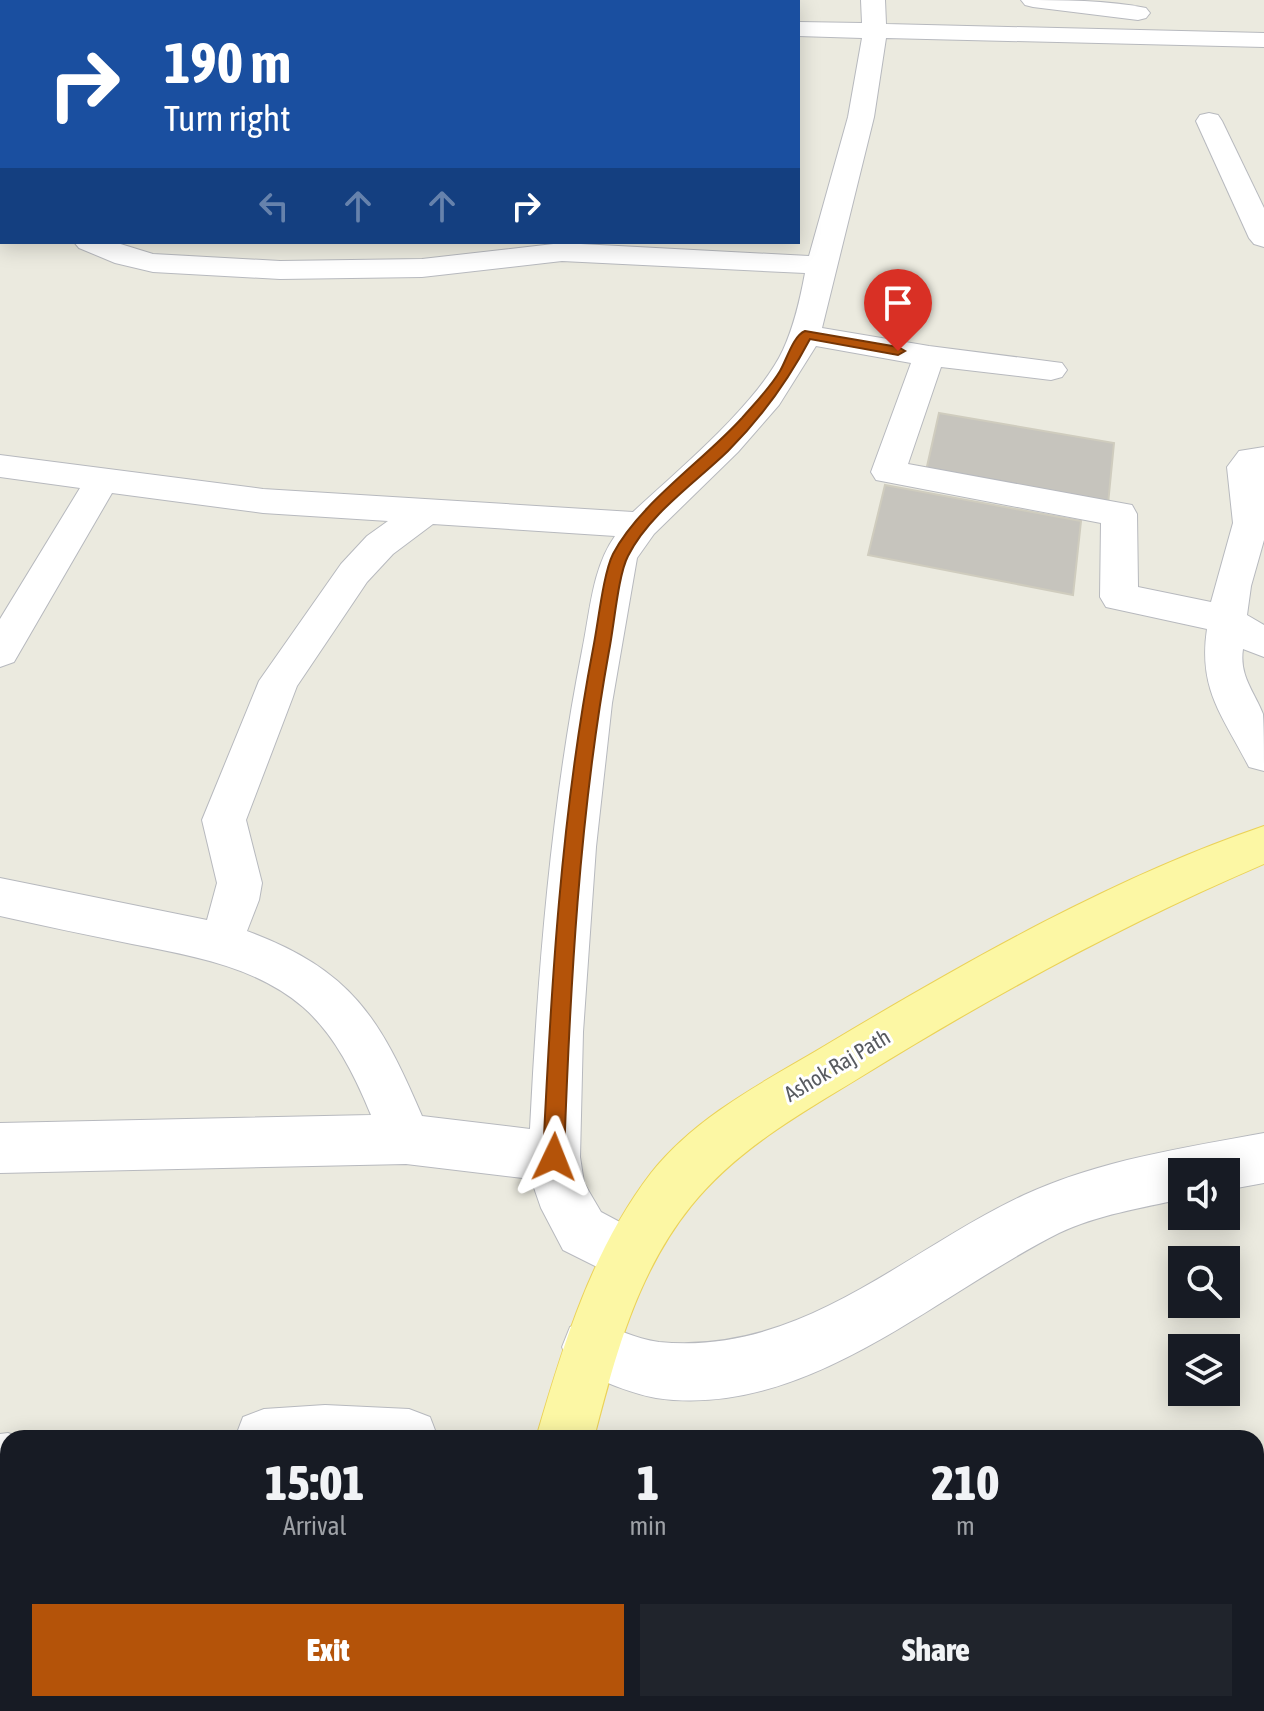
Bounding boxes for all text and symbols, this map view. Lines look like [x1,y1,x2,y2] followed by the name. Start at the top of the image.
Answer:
[164,31,291,95] text: 190 m
[32,32,136,136] icon: right
[164,97,291,139] text: Turn right
[252,184,296,228] icon: left
[336,184,380,228] icon: ahead
[420,184,464,228] icon: ahead
[504,184,548,228] icon: right
[864,269,932,351] pin
[876,281,920,325] icon: arrive
[779,1023,895,1107] street label: Ashok Raj Path
[512,1115,596,1199] position arrow
[1168,1158,1240,1406] map controls
[1168,1158,1240,1230] button: sound
[1168,1246,1240,1318] button: search
[1168,1334,1240,1406] button: layers
[265,1455,365,1510] text: 15:01
[637,1455,659,1510] text: 1
[932,1455,999,1510] text: 210
[283,1511,346,1541] text: Arrival
[629,1511,667,1541] text: min
[956,1511,975,1541] text: m
[32,1604,624,1696] button: Exit
[640,1604,1232,1696] button: Share

